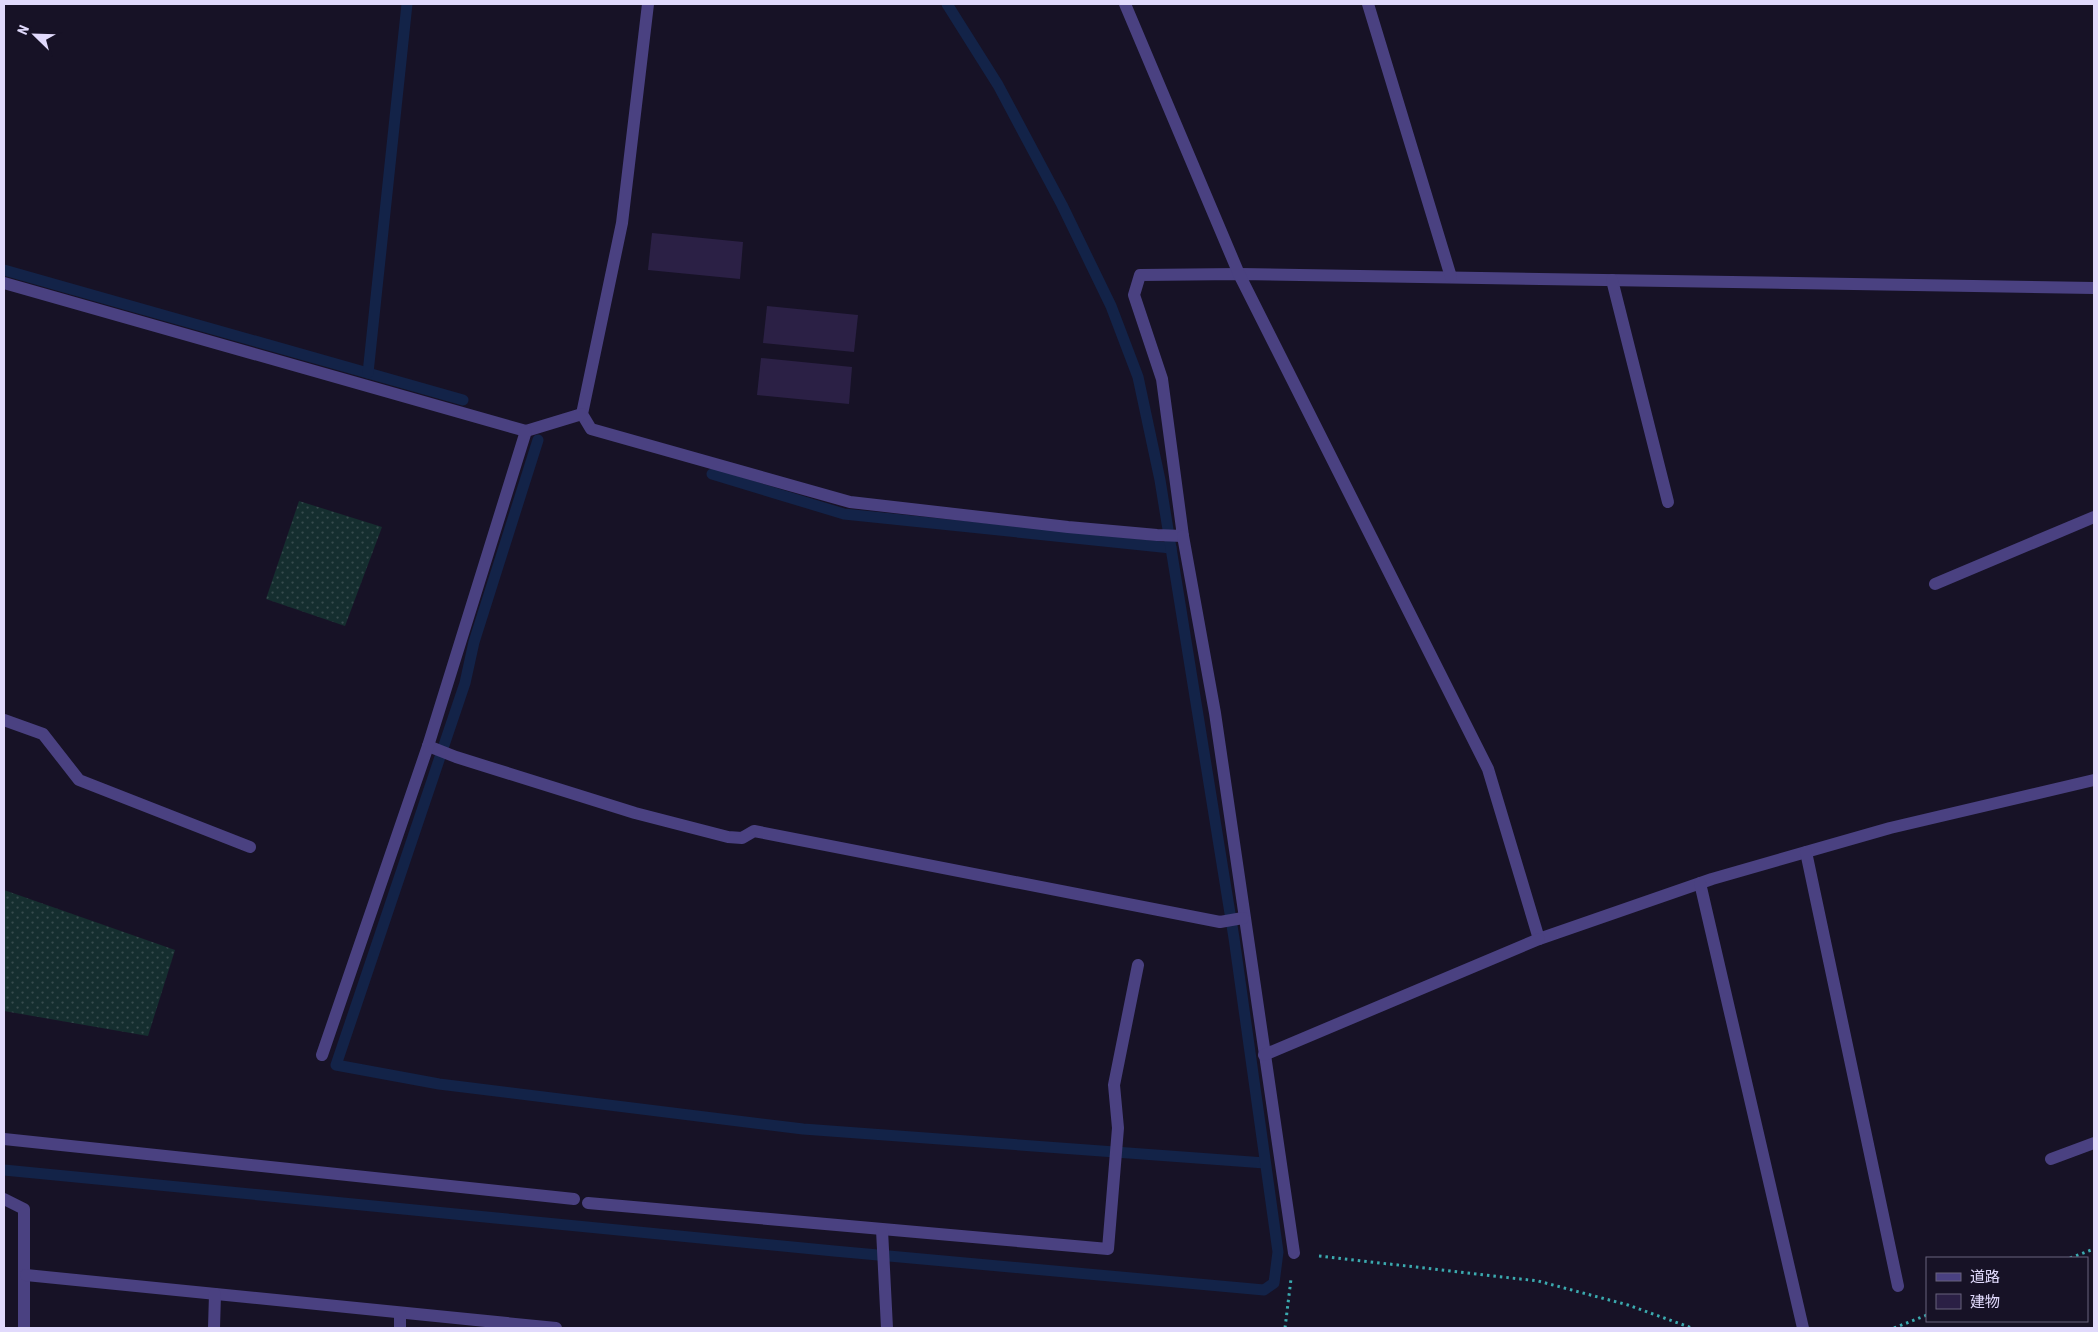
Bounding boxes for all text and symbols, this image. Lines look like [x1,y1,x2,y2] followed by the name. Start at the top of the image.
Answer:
[10,10,60,60] north arrow
[14,23,32,37] text: N
[1926,1257,2088,1322] legend
[1970,1268,2000,1286] text: 道路
[1970,1293,2000,1311] text: 建物

